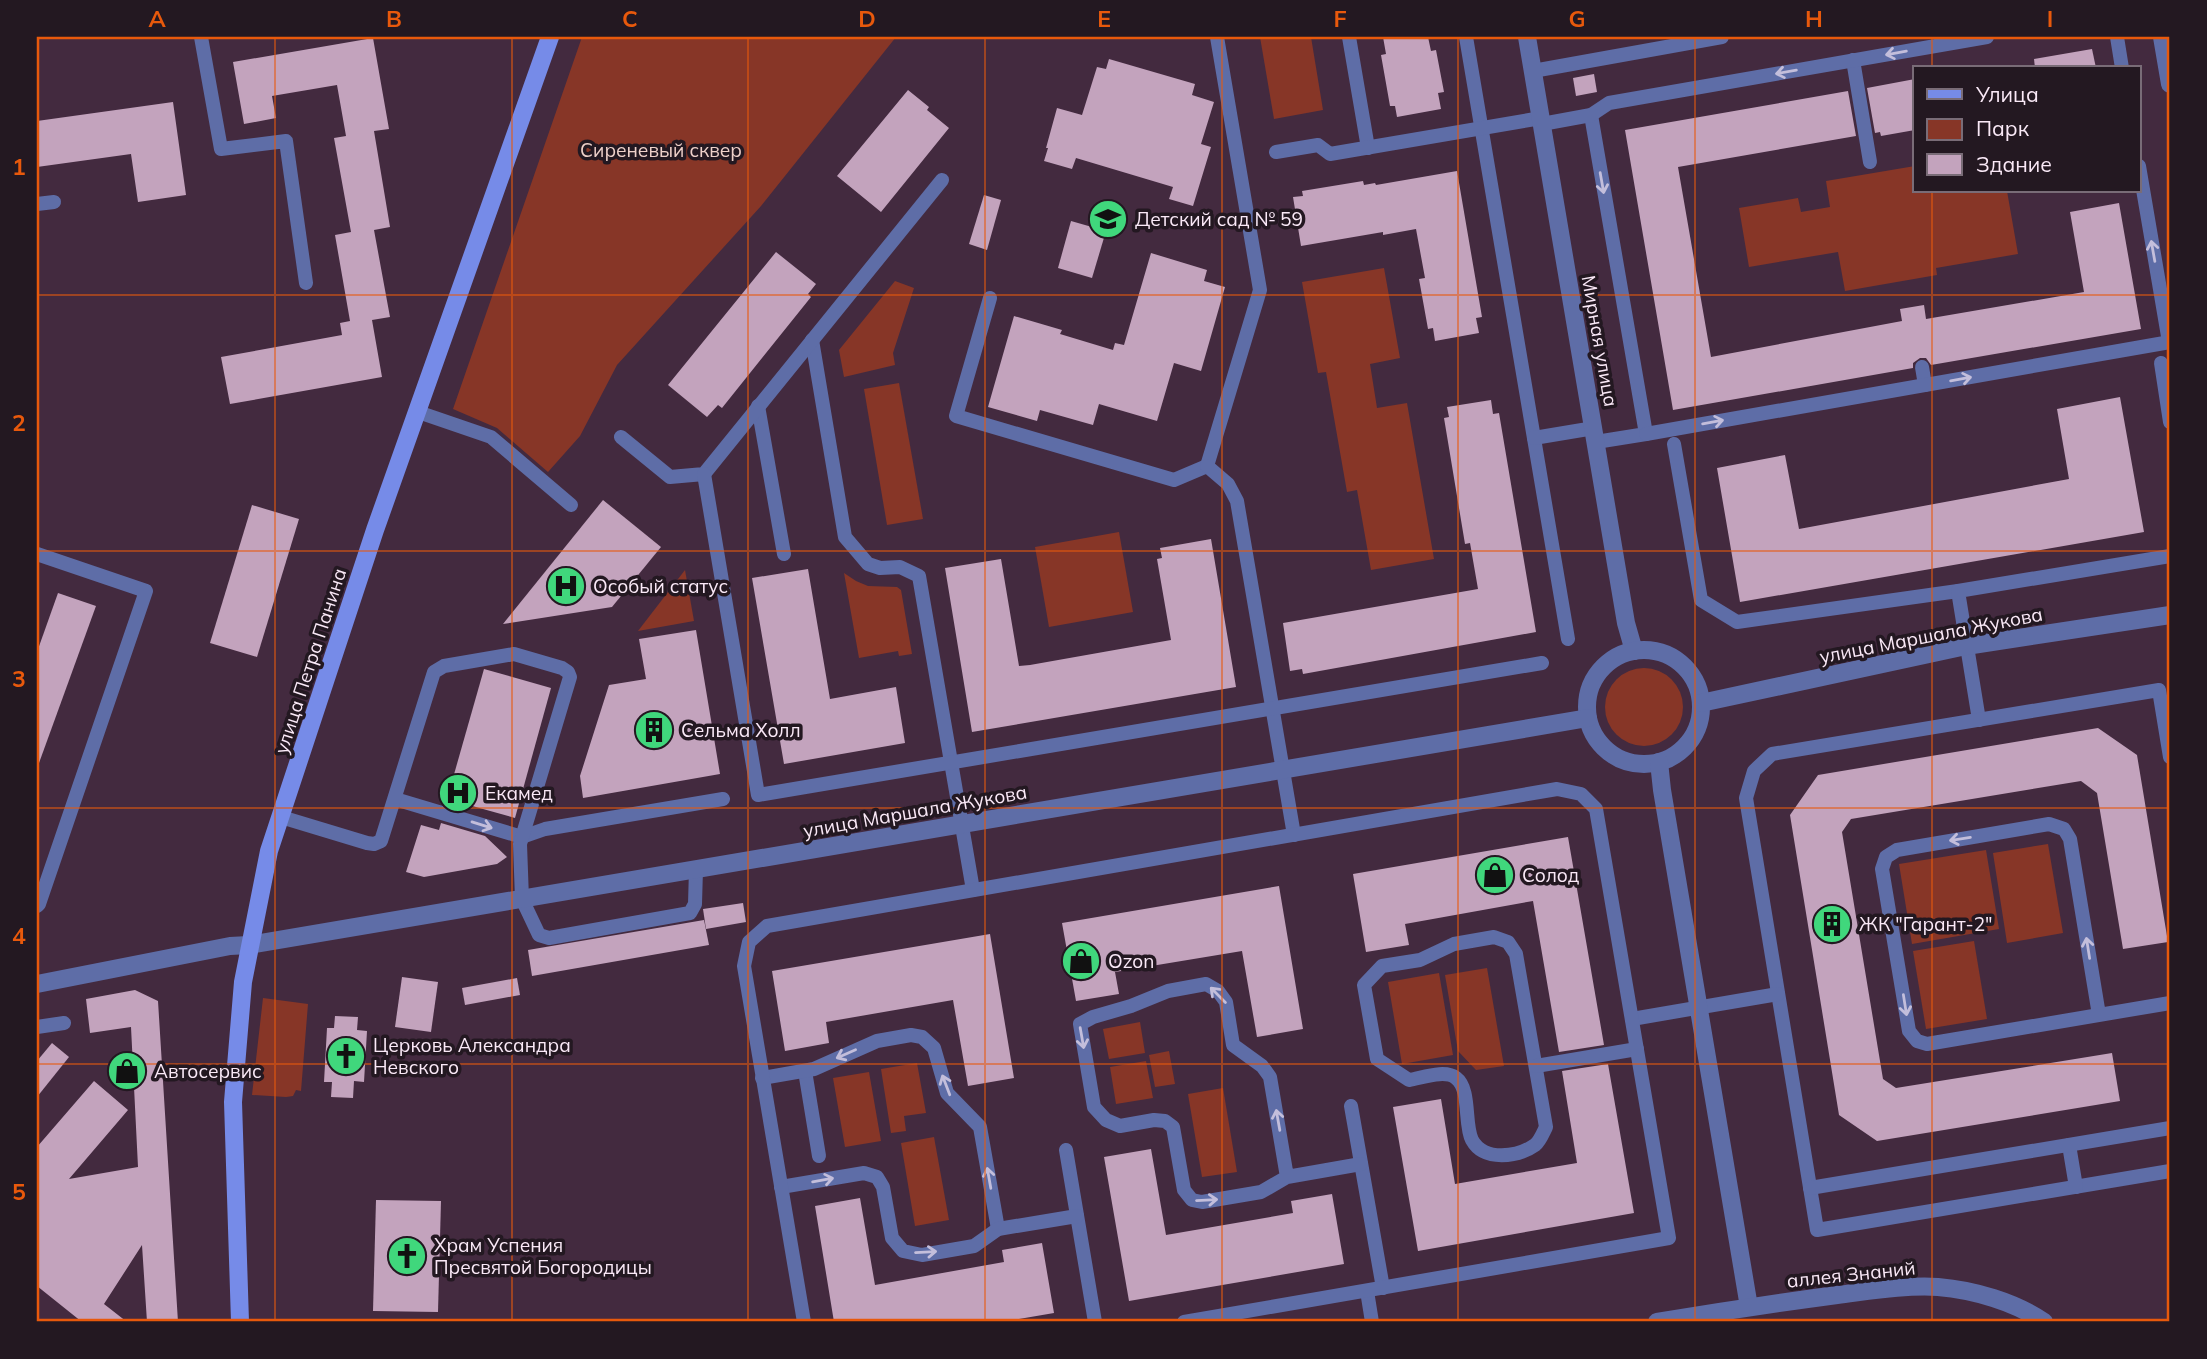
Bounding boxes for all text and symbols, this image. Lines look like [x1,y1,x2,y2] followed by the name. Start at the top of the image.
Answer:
[148,4,166,33] text: A
[386,4,402,33] text: B
[622,4,638,33] text: C
[858,4,876,33] text: D
[1097,4,1111,33] text: E
[1333,4,1347,33] text: F
[1568,4,1586,33] text: G
[1805,4,1823,33] text: H
[2047,4,2053,33] text: I
[1885,47,1908,60] one-way arrow
[1775,66,1798,79] one-way arrow
[1913,66,2140,192] legend
[1975,81,2039,107] text: Улица
[1976,115,2030,141] text: Парк
[580,138,742,162] park label: Сиреневый сквер
[1976,151,2052,177] text: Здание
[12,152,26,181] text: 1
[1596,171,1610,193] one-way arrow
[1087,198,1129,240] school or university icon: Детский сад № 59
[1135,207,1303,231] place label: Детский сад № 59
[2146,240,2160,263] one-way arrow
[1577,273,1623,409] street label: Мирная улица
[1949,371,1972,385] one-way arrow
[12,408,26,437] text: 2
[1701,415,1724,428] one-way arrow
[269,565,351,757] street label: улица Петра Панина
[545,565,587,607] hospital icon: Особый статус
[593,574,728,598] place label: Особый статус
[1817,602,2045,668] street label: улица Маршала Жукова
[12,664,26,693] text: 3
[633,709,675,751] building icon: Сельма Холл
[681,718,801,742] place label: Сельма Холл
[437,772,479,814] hospital icon: Екамед
[801,779,1029,843] street label: улица Маршала Жукова
[485,781,553,805] place label: Екамед
[470,820,492,833] one-way arrow
[1949,833,1972,846] one-way arrow
[1474,854,1516,896] shop icon: Солод
[1522,863,1580,887] place label: Солод
[1811,903,1853,945] building icon: ЖК "Гарант-2"
[1859,912,1993,936] place label: ЖК "Гарант-2"
[12,921,26,950] text: 4
[2081,937,2094,960] one-way arrow
[1060,940,1102,982] shop icon: Ozon
[1108,949,1154,973] place label: Ozon
[1210,987,1227,1004] one-way arrow
[1899,993,1912,1016] one-way arrow
[1076,1026,1089,1049] one-way arrow
[373,1033,571,1079] place label: Церковь Александра Невского
[325,1035,367,1077] church icon: Церковь Александра Невского
[835,1048,857,1061] one-way arrow
[106,1050,148,1092] shop icon: Автосервис
[154,1059,262,1083] place label: Автосервис
[939,1075,951,1096] one-way arrow
[1271,1109,1284,1132] one-way arrow
[982,1167,995,1190] one-way arrow
[811,1173,834,1186] one-way arrow
[12,1177,26,1206] text: 5
[1195,1193,1218,1206] one-way arrow
[434,1233,652,1279] place label: Храм Успения Пресвятой Богородицы
[386,1235,428,1277] church icon: Храм Успения Пресвятой Богородицы
[914,1246,937,1259] one-way arrow
[1786,1255,1916,1293] street label: аллея Знаний

